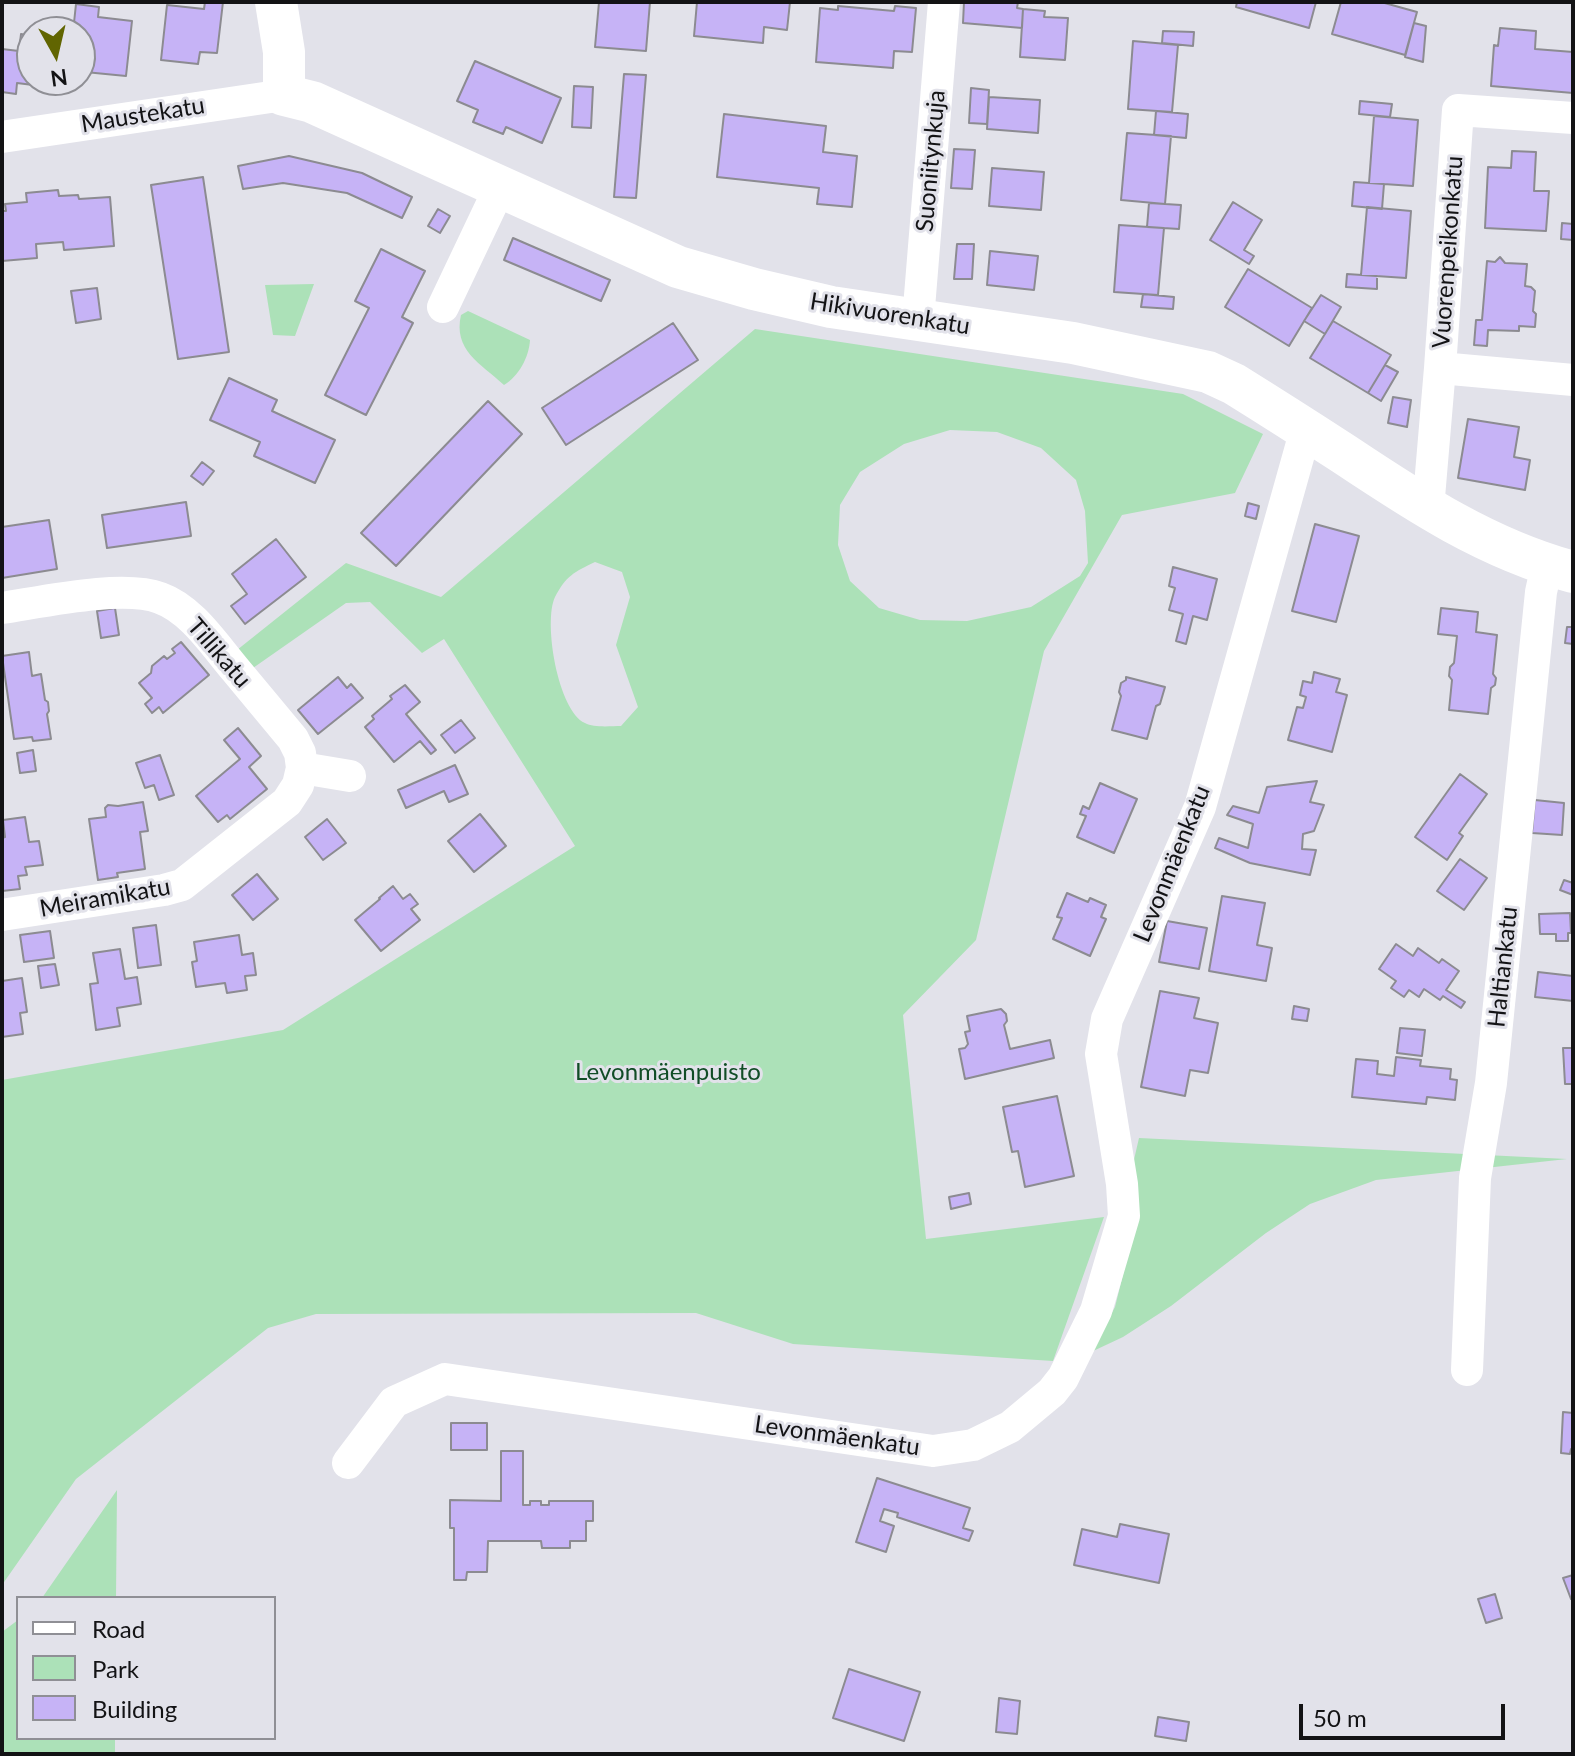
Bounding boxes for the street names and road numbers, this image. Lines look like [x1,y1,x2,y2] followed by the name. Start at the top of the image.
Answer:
[910,89,952,233] street label: Suoniitynkuja
[79,91,207,139] street label: Maustekatu
[1427,155,1469,349] street label: Vuorenpeikonkatu
[808,287,972,341] street label: Hikivuorenkatu
[181,612,257,694] street label: Tillikatu
[1127,781,1217,947] street label: Levonmäenkatu
[37,872,173,924] street label: Meiramikatu
[1482,905,1524,1029] street label: Haltiankatu
[753,1410,921,1462] street label: Levonmäenkatu

